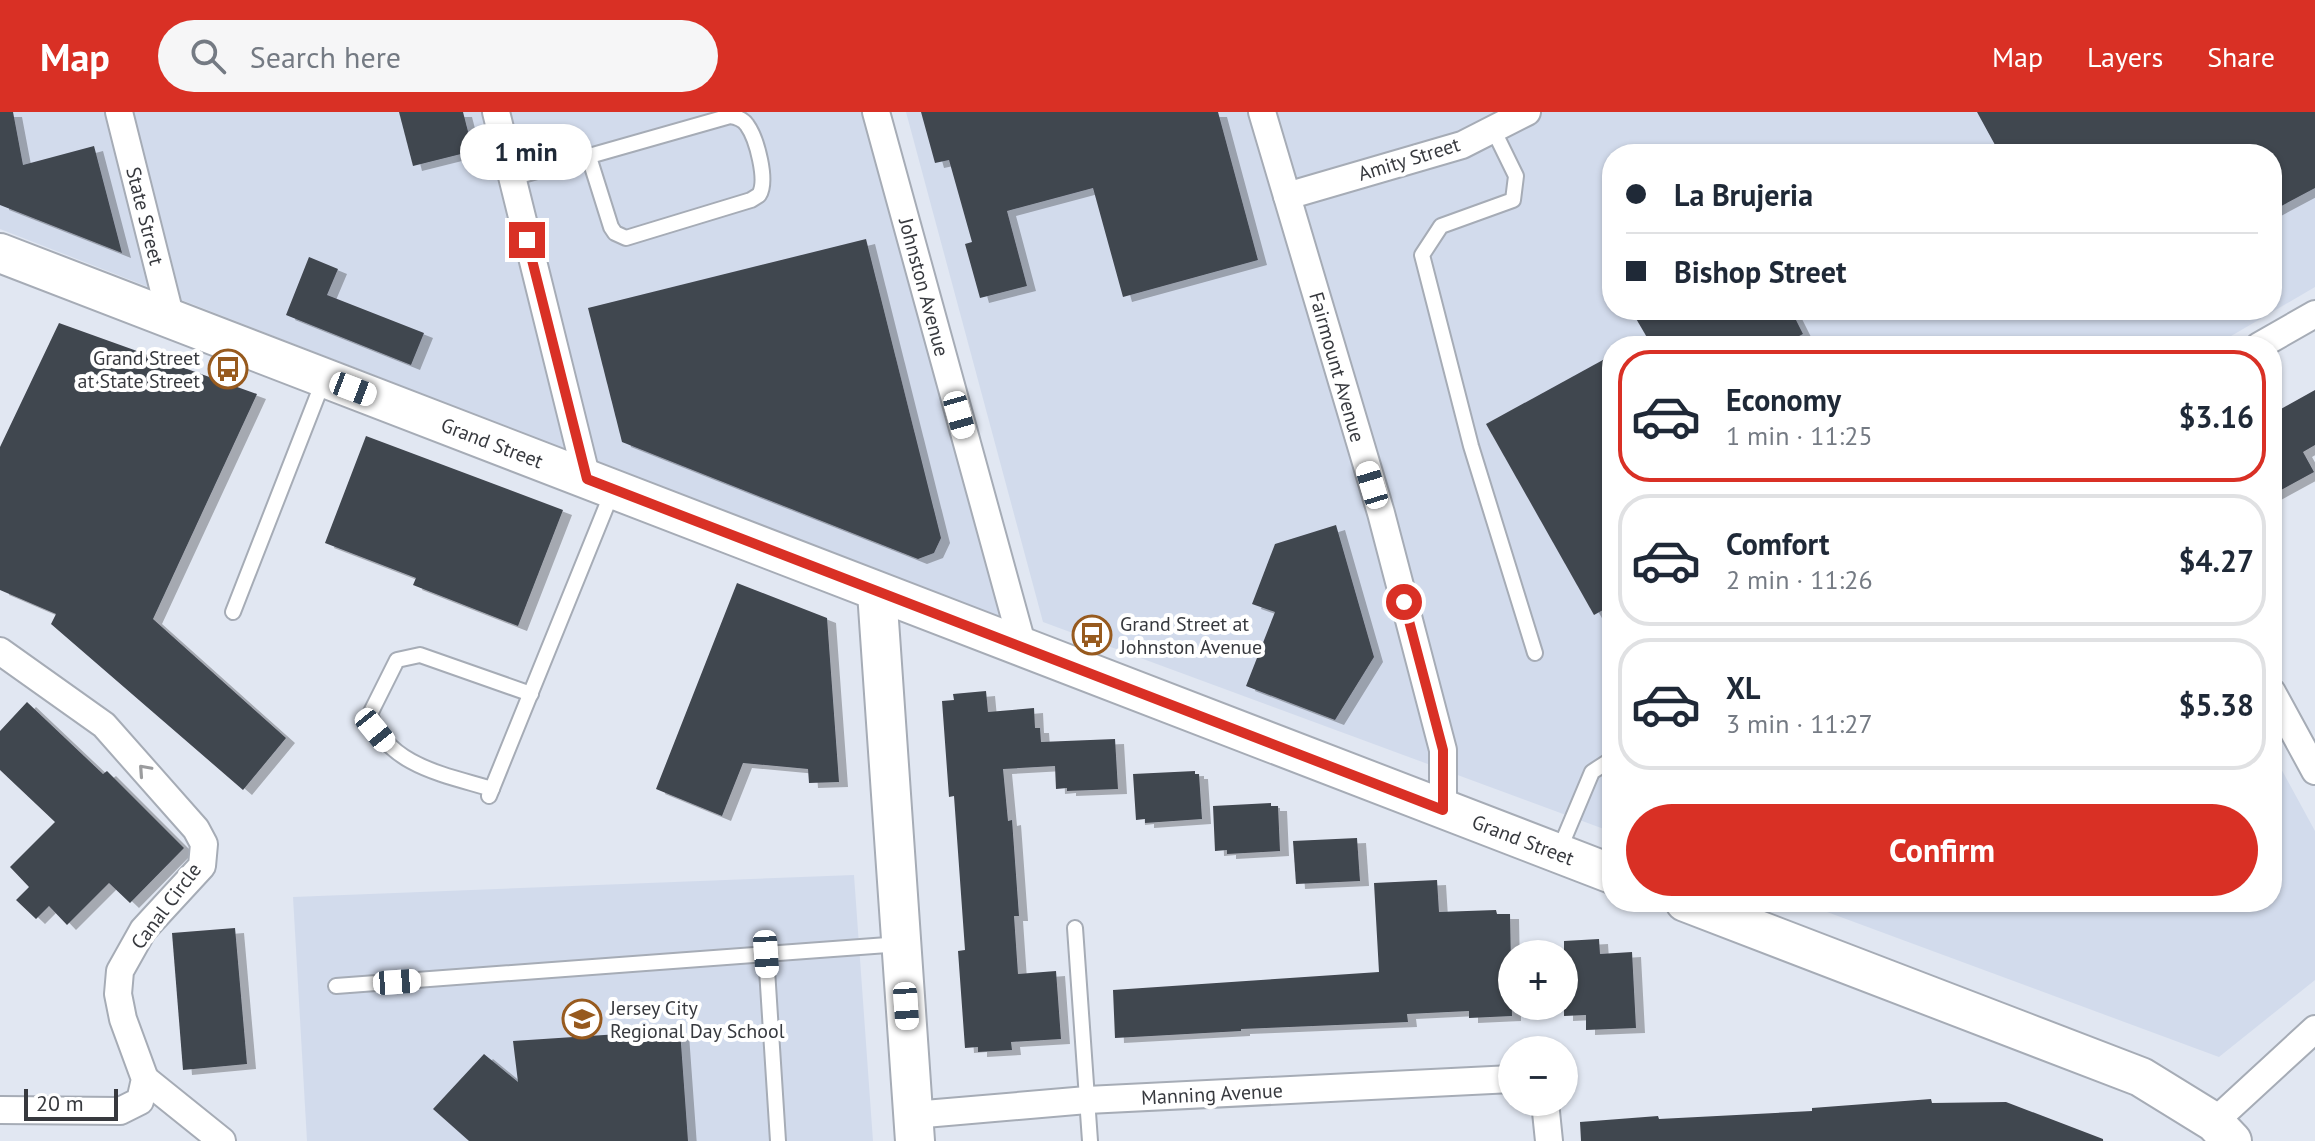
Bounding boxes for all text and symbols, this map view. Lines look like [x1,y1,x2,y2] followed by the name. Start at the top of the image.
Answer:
[158,20,718,92] search box
[40,32,110,81] text: Map
[186,34,230,78] icon: search
[250,37,401,76] text: Search here
[1992,38,2043,75] text: Map
[2087,38,2163,75] text: Layers
[2207,38,2275,75] text: Share
[461,124,593,180] callout: 1 min
[1355,131,1463,187] street label: Amity Street
[494,135,558,168] text: 1 min
[120,164,170,268] street label: State Street
[1674,175,1813,214] text: La Brujeria
[893,214,955,359] street label: Johnston Avenue
[509,222,545,258] route end
[1674,252,1846,291] text: Bishop Street
[1303,289,1371,445] street label: Fairmount Avenue
[78,345,200,394] place label: Grand Street at State Street
[207,348,249,390] bus stop icon: Grand Street at State Street
[326,369,380,409] car
[1630,380,1702,452] icon: car
[1726,380,1841,419] text: Economy
[941,389,977,441] car
[2179,397,2254,436] text: $3.16
[437,412,547,474] street label: Grand Street
[1726,419,1873,452] text: 1 min · 11:25
[1354,459,1390,511] car
[1630,524,1702,596] icon: car
[1726,524,1829,563] text: Comfort
[2179,541,2254,580] text: $4.27
[1726,563,1873,596] text: 2 min · 11:26
[1386,584,1422,620] route start
[1119,611,1262,660] place label: Grand Street at Johnston Avenue
[1071,614,1113,656] bus stop icon: Grand Street at Johnston Avenue
[1630,668,1702,740] icon: car
[1726,668,1760,707] text: XL
[2179,685,2254,724] text: $5.38
[351,704,399,756] car
[1726,707,1873,740] text: 3 min · 11:27
[139,765,154,780] one-way arrow
[1626,804,2258,896] button: Confirm
[1468,809,1578,871] street label: Grand Street
[125,858,207,954] street label: Canal Circle
[752,929,780,979] car
[1498,940,1578,1116] map controls
[1498,940,1578,1020] button: +
[372,968,422,996] car
[892,981,920,1031] car
[609,995,785,1044] place label: Jersey City Regional Day School
[561,998,603,1040] school or university icon: Jersey City Regional Day School
[1498,1036,1578,1116] button: −
[1141,1077,1283,1111] street label: Manning Avenue
[24,1085,118,1121] scale bar
[36,1089,84,1117] text: 20 m

